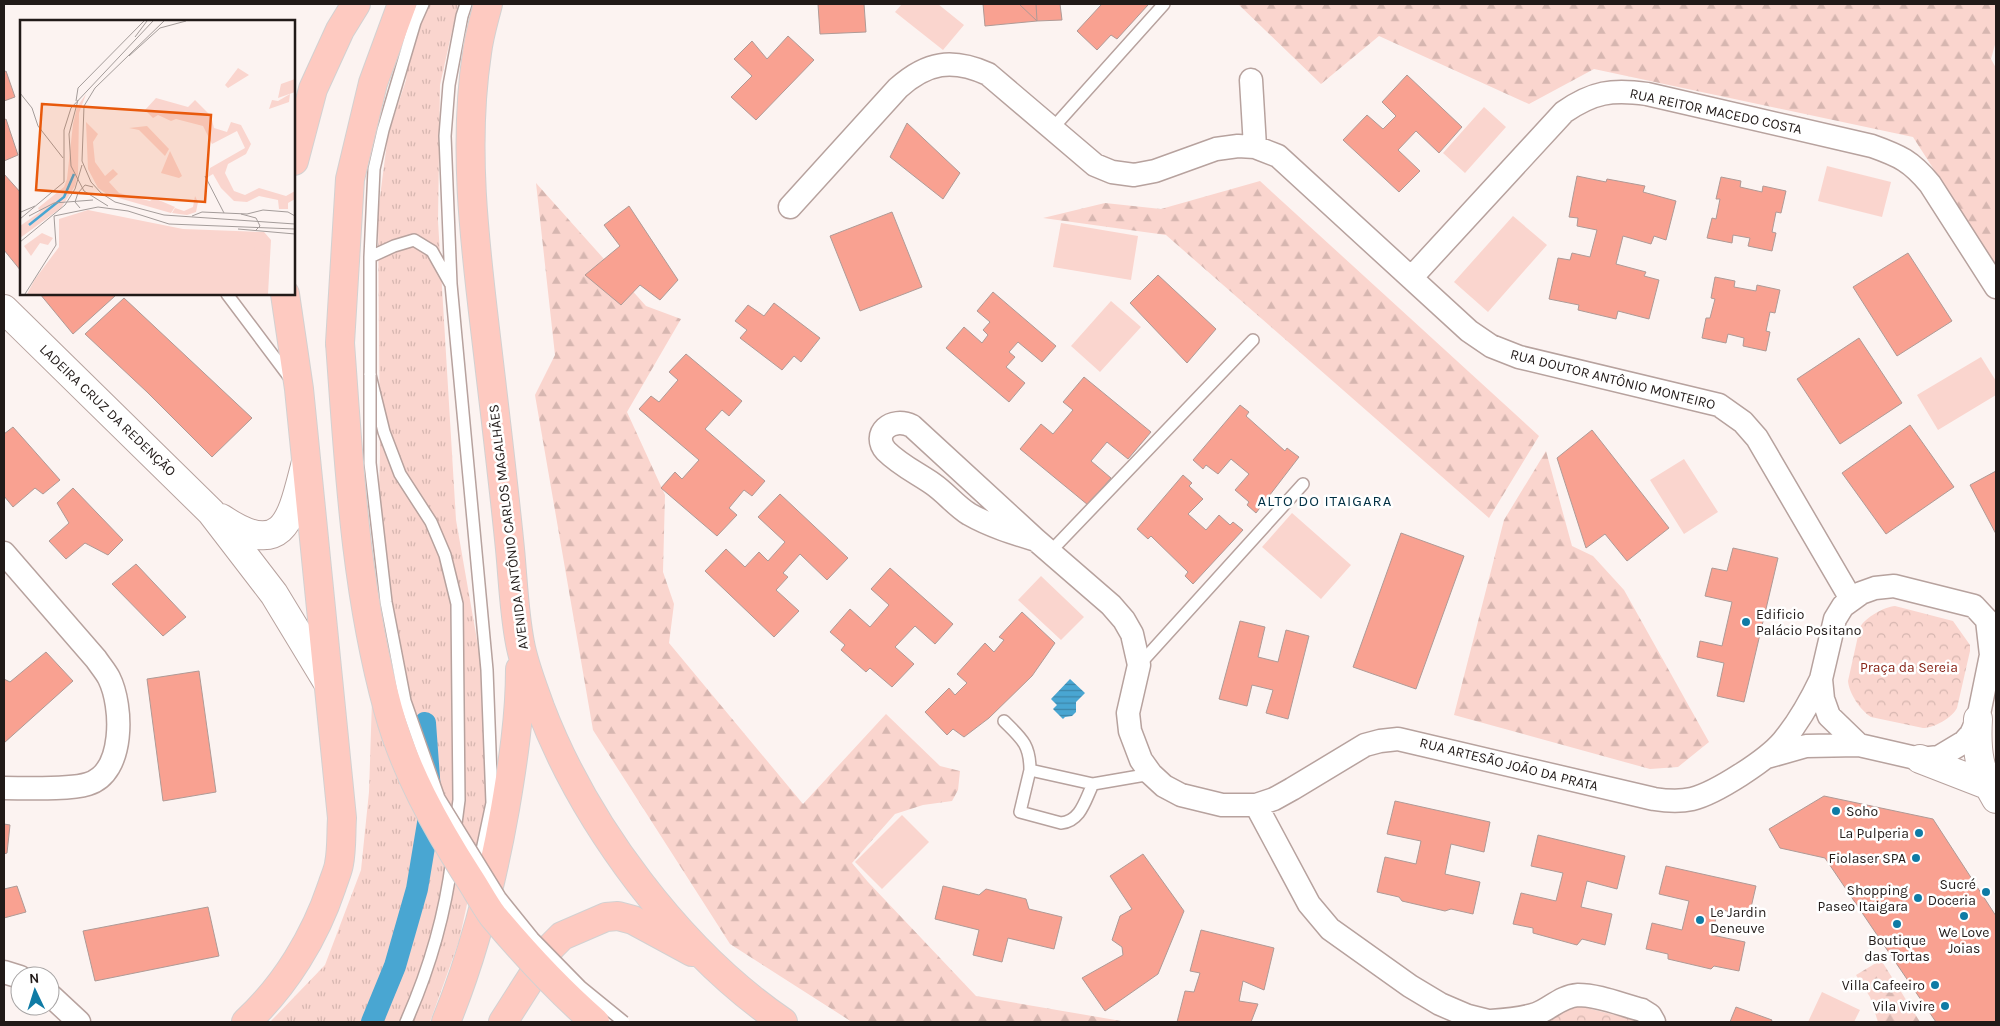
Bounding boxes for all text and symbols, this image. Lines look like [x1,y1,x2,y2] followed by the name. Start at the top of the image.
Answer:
[20,20,295,295] inset map
[1628,85,1804,138] street label: RUA REITOR MACEDO COSTA
[36,341,179,480] street label: LADEIRA CRUZ DA REDENÇÃO
[1509,346,1717,413] street label: RUA DOUTOR ANTÔNIO MONTEIRO
[485,403,532,650] street label: AVENIDA ANTÔNIO CARLOS MAGALHÃES
[1258,492,1392,510] district label: ALTO DO ITAIGARA
[1756,606,1861,639] place label: Edificio Palácio Positano
[1740,616,1752,628] marker: Edificio Palácio Positano
[1860,659,1958,676] park label: Praça da Sereia
[1418,734,1600,795] street label: RUA ARTESÃO JOÃO DA PRATA
[1846,803,1878,820] place label: Soho
[1830,805,1842,817] marker: Soho
[1839,825,1909,842] place label: La Pulperia
[1913,827,1925,839] marker: La Pulperia
[1829,850,1906,867] place label: Fiolaser SPA
[1910,852,1922,864] marker: Fiolaser SPA
[1928,876,1976,909] place label: Sucré Doceria
[1818,882,1908,915] place label: Shopping Paseo Itaigara
[1980,886,1992,898] marker: Sucré Doceria
[1912,892,1924,904] marker: Shopping Paseo Itaigara
[1710,904,1766,937] place label: Le Jardin Deneuve
[1958,910,1970,922] marker: We Love Joias
[1694,914,1706,926] marker: Le Jardin Deneuve
[1891,918,1903,930] marker: Boutique das Tortas
[1938,924,1990,957] place label: We Love Joias
[1864,932,1930,965] place label: Boutique das Tortas
[10,966,60,1016] north arrow
[29,970,40,987] text: N
[1842,977,1925,994] place label: Villa Cafeeiro
[1929,979,1941,991] marker: Villa Cafeeiro
[1872,998,1935,1015] place label: Vila Vivire
[1939,1000,1951,1012] marker: Vila Vivire

